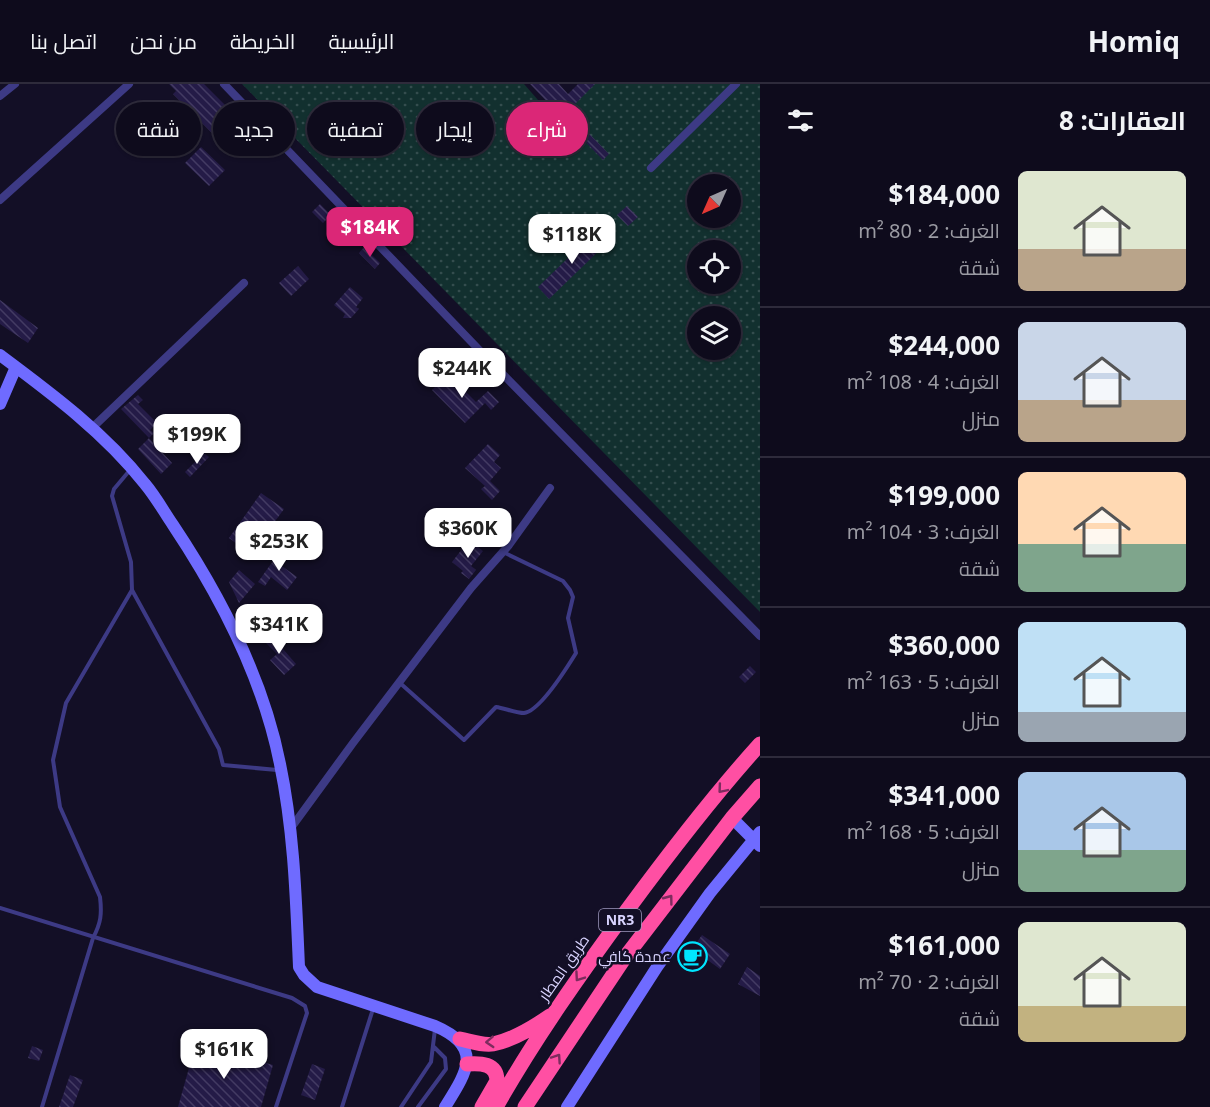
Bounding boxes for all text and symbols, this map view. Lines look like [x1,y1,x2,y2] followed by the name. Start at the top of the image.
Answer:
[1088,22,1180,60] text: Homiq
[30,27,97,55] text: اتصل بنا
[130,27,197,55] text: من نحن
[230,27,295,55] text: الخريطة
[328,27,394,55] text: الرئيسية
[116,102,201,156] chip: شقة
[213,102,295,156] chip: جديد
[307,102,404,156] chip: تصفية
[416,102,494,156] chip: إيجار
[506,102,588,156] chip: شراء
[1059,102,1186,138] text: العقارات: 8
[784,104,817,137] icon: filters
[687,174,741,228] north arrow
[687,174,741,360] map controls
[888,176,1000,212] text: $184,000
[1066,195,1138,267] icon: home
[328,207,412,258] pin: $184K
[340,213,400,240] text: $184K
[530,214,614,265] pin: $118K
[858,217,1000,244] text: الغرف: 2 · 80 m²
[542,220,602,247] text: $118K
[687,240,741,294] button: locate
[959,254,1000,281] text: شقة
[687,306,741,360] button: layers
[888,327,1000,363] text: $244,000
[1066,346,1138,418] icon: home
[420,348,504,399] pin: $244K
[432,354,492,381] text: $244K
[847,368,1000,395] text: الغرف: 4 · 108 m²
[962,405,1000,432] text: منزل
[155,414,239,465] pin: $199K
[167,420,227,447] text: $199K
[888,477,1000,513] text: $199,000
[1066,496,1138,568] icon: home
[426,508,510,559] pin: $360K
[438,514,498,541] text: $360K
[847,518,1000,545] text: الغرف: 3 · 104 m²
[237,521,321,572] pin: $253K
[249,527,309,554] text: $253K
[959,555,1000,582] text: شقة
[237,604,321,655] pin: $341K
[249,610,309,637] text: $341K
[888,627,1000,663] text: $360,000
[1066,646,1138,718] icon: home
[847,668,1000,695] text: الغرف: 5 · 163 m²
[962,705,1000,732] text: منزل
[888,777,1000,813] text: $341,000
[719,782,730,793] one-way arrow
[1066,796,1138,868] icon: home
[847,818,1000,845] text: الغرف: 5 · 168 m²
[962,855,1000,882] text: منزل
[662,894,673,905] one-way arrow
[599,909,641,931] road number: NR3
[888,927,1000,963] text: $161,000
[533,931,594,1006] street label: طريق المطار
[676,941,708,973] cafe icon: عمدة كافي
[598,946,671,969] place label: عمدة كافي
[1066,946,1138,1018] icon: home
[858,968,1000,995] text: الغرف: 2 · 70 m²
[575,971,586,982] one-way arrow
[959,1005,1000,1032] text: شقة
[182,1029,266,1080] pin: $161K
[194,1035,254,1062] text: $161K
[485,1036,494,1049] one-way arrow
[549,1054,561,1064] one-way arrow

